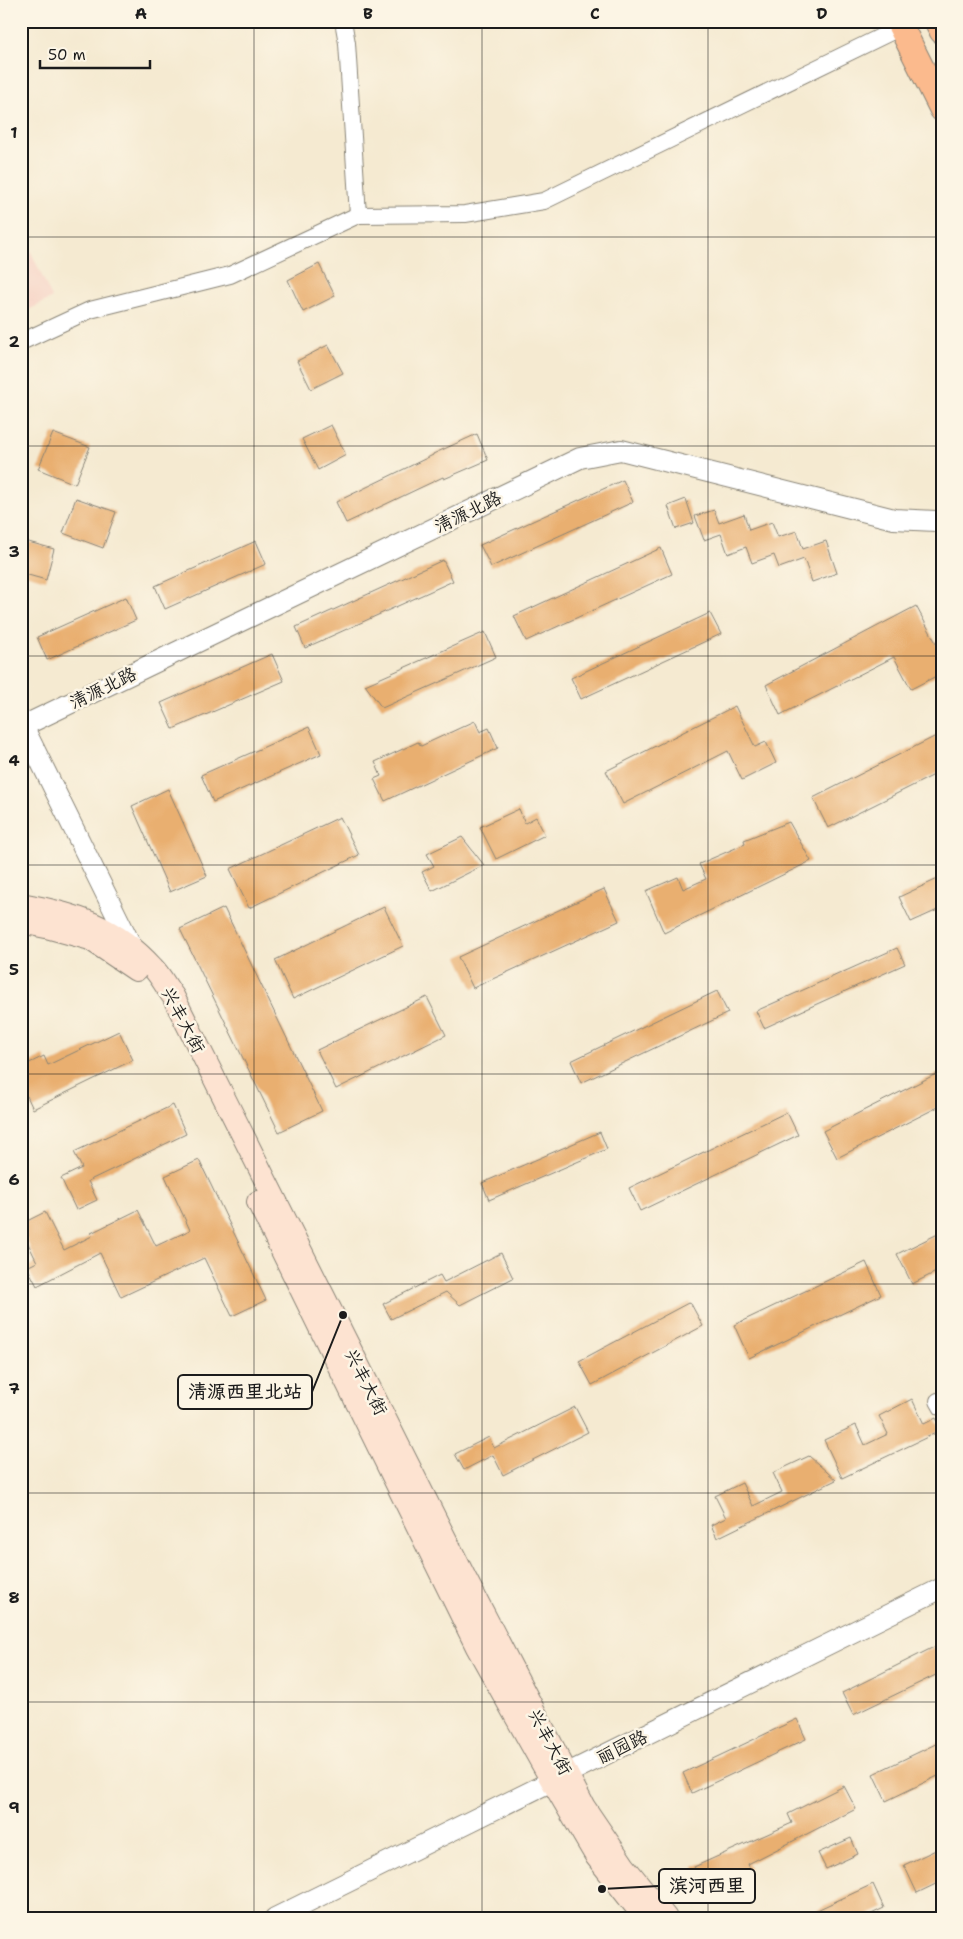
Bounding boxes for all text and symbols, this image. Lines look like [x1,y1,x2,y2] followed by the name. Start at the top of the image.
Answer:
[135,3,147,24] text: A
[363,3,373,24] text: B
[590,3,600,24] text: C
[816,3,828,24] text: D
[40,38,150,70] scale bar
[48,45,86,65] text: 50 m
[10,122,18,143] text: 1
[8,331,20,352] text: 2
[430,485,506,539] street label: 清源北路
[8,541,20,562] text: 3
[65,661,141,715] street label: 清源北路
[8,750,20,771] text: 4
[9,959,19,980] text: 5
[156,983,210,1057] street label: 兴丰大街
[8,1169,20,1190] text: 6
[339,1344,393,1420] street label: 兴丰大街
[178,1375,312,1409] callout: 清源西里北站
[8,1378,20,1399] text: 7
[188,1379,302,1404] text: 清源西里北站
[8,1587,20,1608] text: 8
[523,1705,577,1779] street label: 兴丰大街
[592,1724,652,1770] street label: 丽园路
[8,1797,20,1818] text: 9
[659,1869,755,1903] callout: 滨河西里
[669,1873,745,1898] text: 滨河西里

